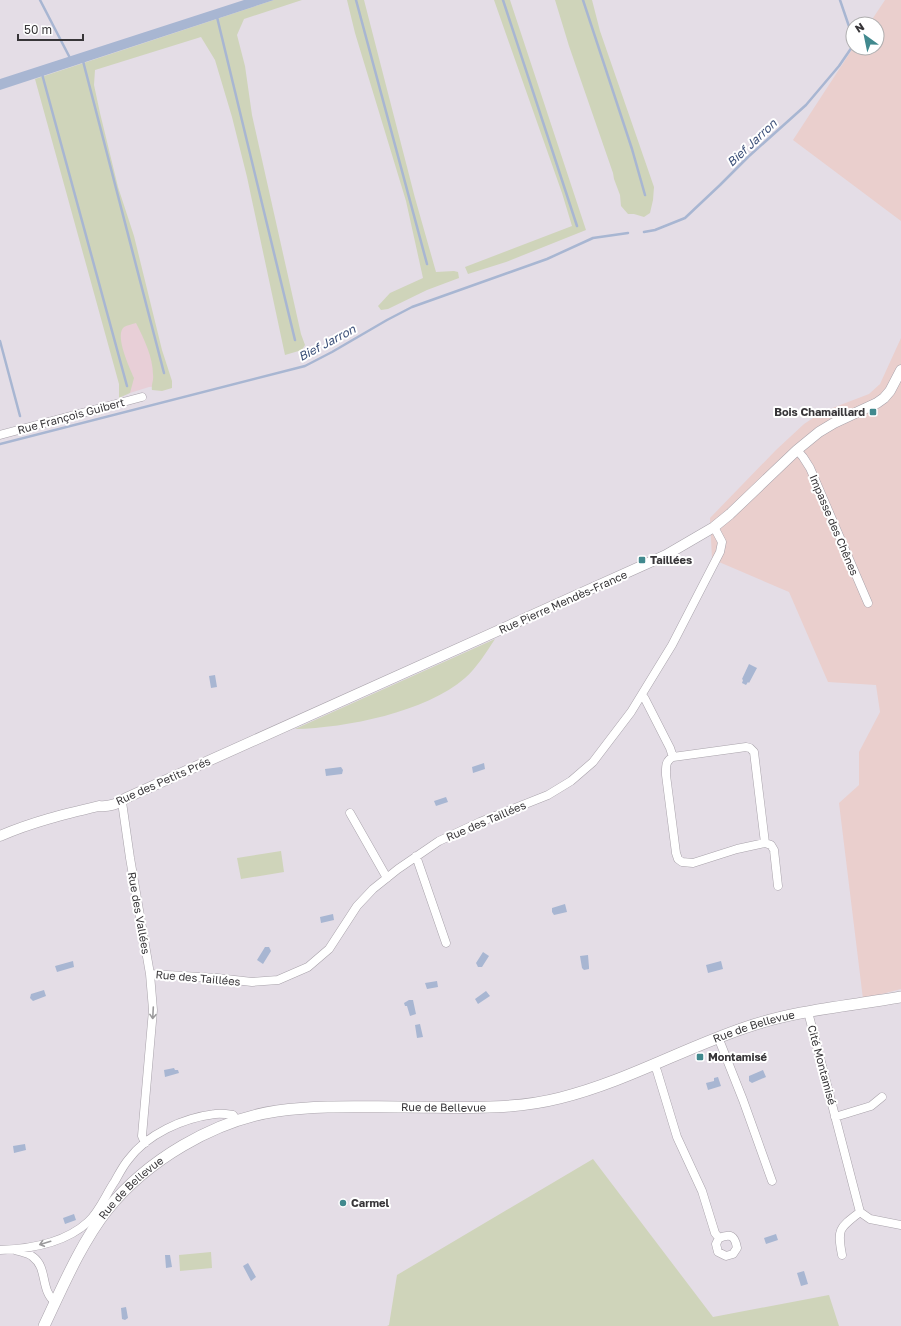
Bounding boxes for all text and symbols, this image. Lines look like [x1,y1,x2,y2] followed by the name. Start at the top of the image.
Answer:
[18,16,83,42] scale bar
[845,16,885,56] north arrow
[852,19,866,35] text: N
[24,22,52,37] text: 50 m
[724,115,780,170] water label: Bief Jarron
[296,321,359,364] water label: Bief Jarron
[16,395,126,436] street label: Rue François Guibert
[774,405,865,418] place label: Bois Chamaillard
[868,407,878,417] marker: Bois Chamaillard
[807,472,862,577] street label: Impasse des Chênes
[650,553,692,566] place label: Taillées
[637,555,647,565] marker: Taillées
[497,567,629,636] street label: Rue Pierre Mendès-France
[113,754,212,807] street label: Rue des Petits Prés
[444,798,528,843] street label: Rue des Taillées
[126,871,153,955] street label: Rue des Vallées
[155,967,241,988] street label: Rue des Taillées
[149,1006,156,1019] one-way arrow
[711,1007,796,1045] street label: Rue de Bellevue
[806,1023,839,1106] street label: Cité Montamisé
[708,1050,768,1063] place label: Montamisé
[695,1052,705,1062] marker: Montamisé
[401,1100,486,1114] street label: Rue de Bellevue
[95,1153,166,1221] street label: Rue de Bellevue
[351,1196,390,1209] place label: Carmel
[338,1198,348,1208] marker: Carmel
[39,1240,52,1247] one-way arrow

